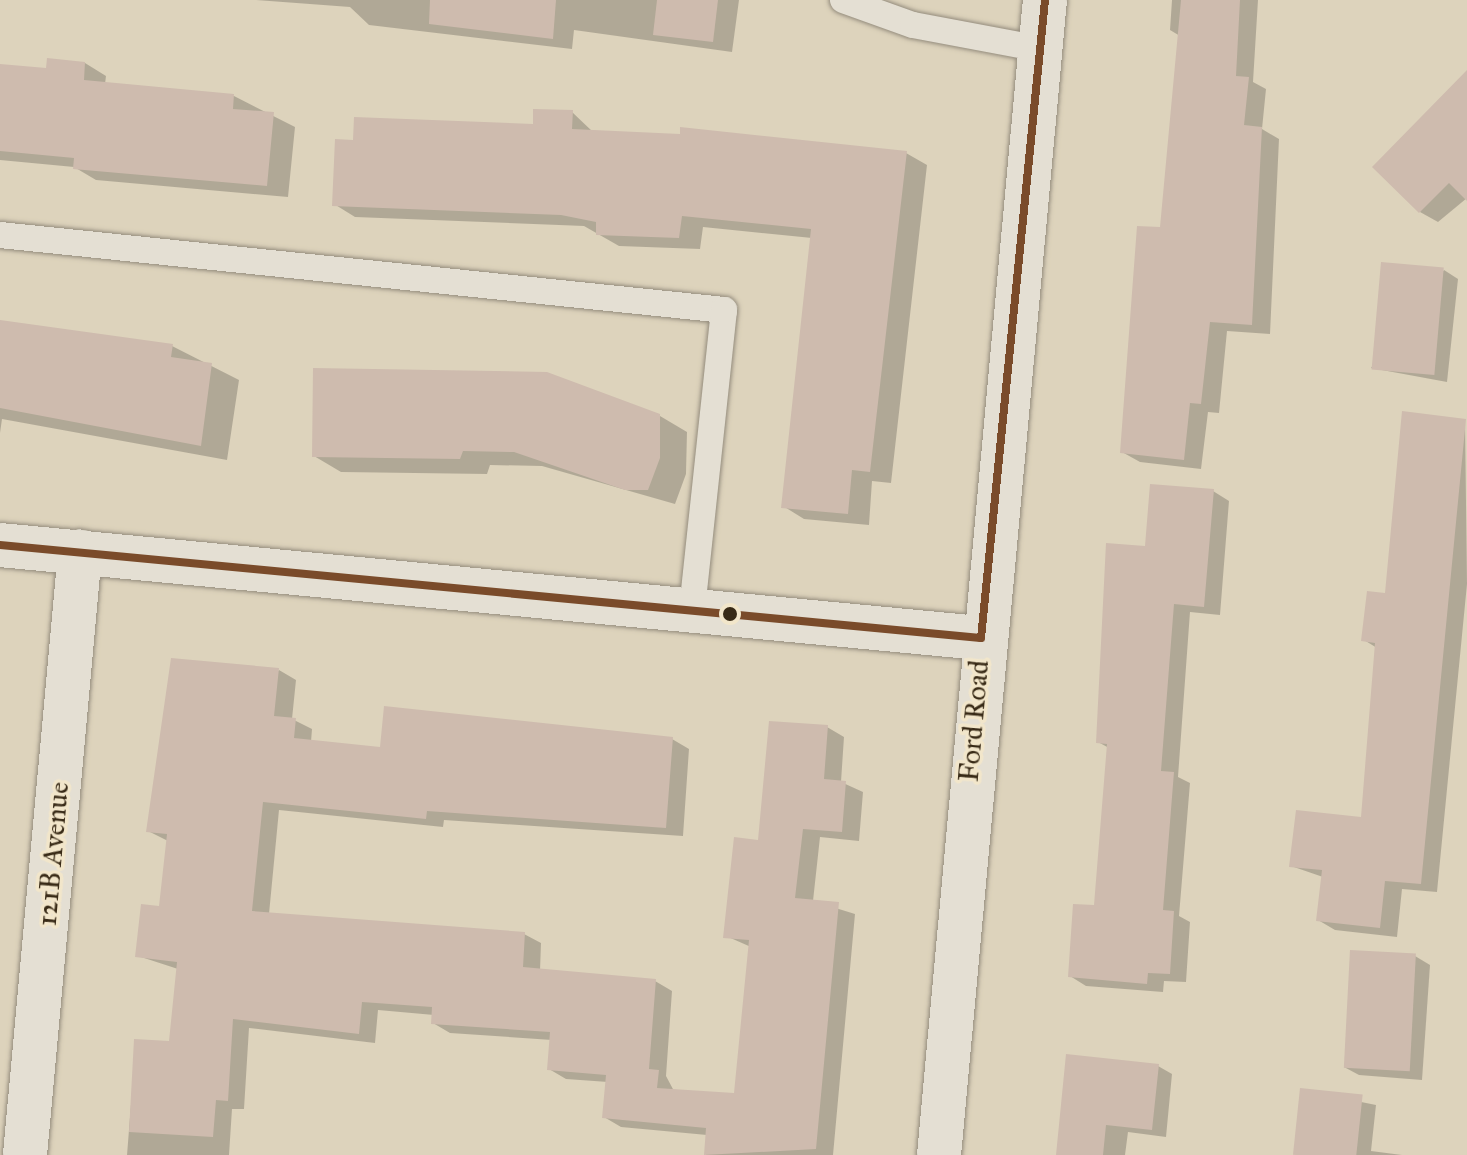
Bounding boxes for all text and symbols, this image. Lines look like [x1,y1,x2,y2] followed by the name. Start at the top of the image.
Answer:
[722,606,738,622] unlabelled marker
[952,659,996,783] street label: Ford Road
[30,781,76,927] street label: 121B Avenue

